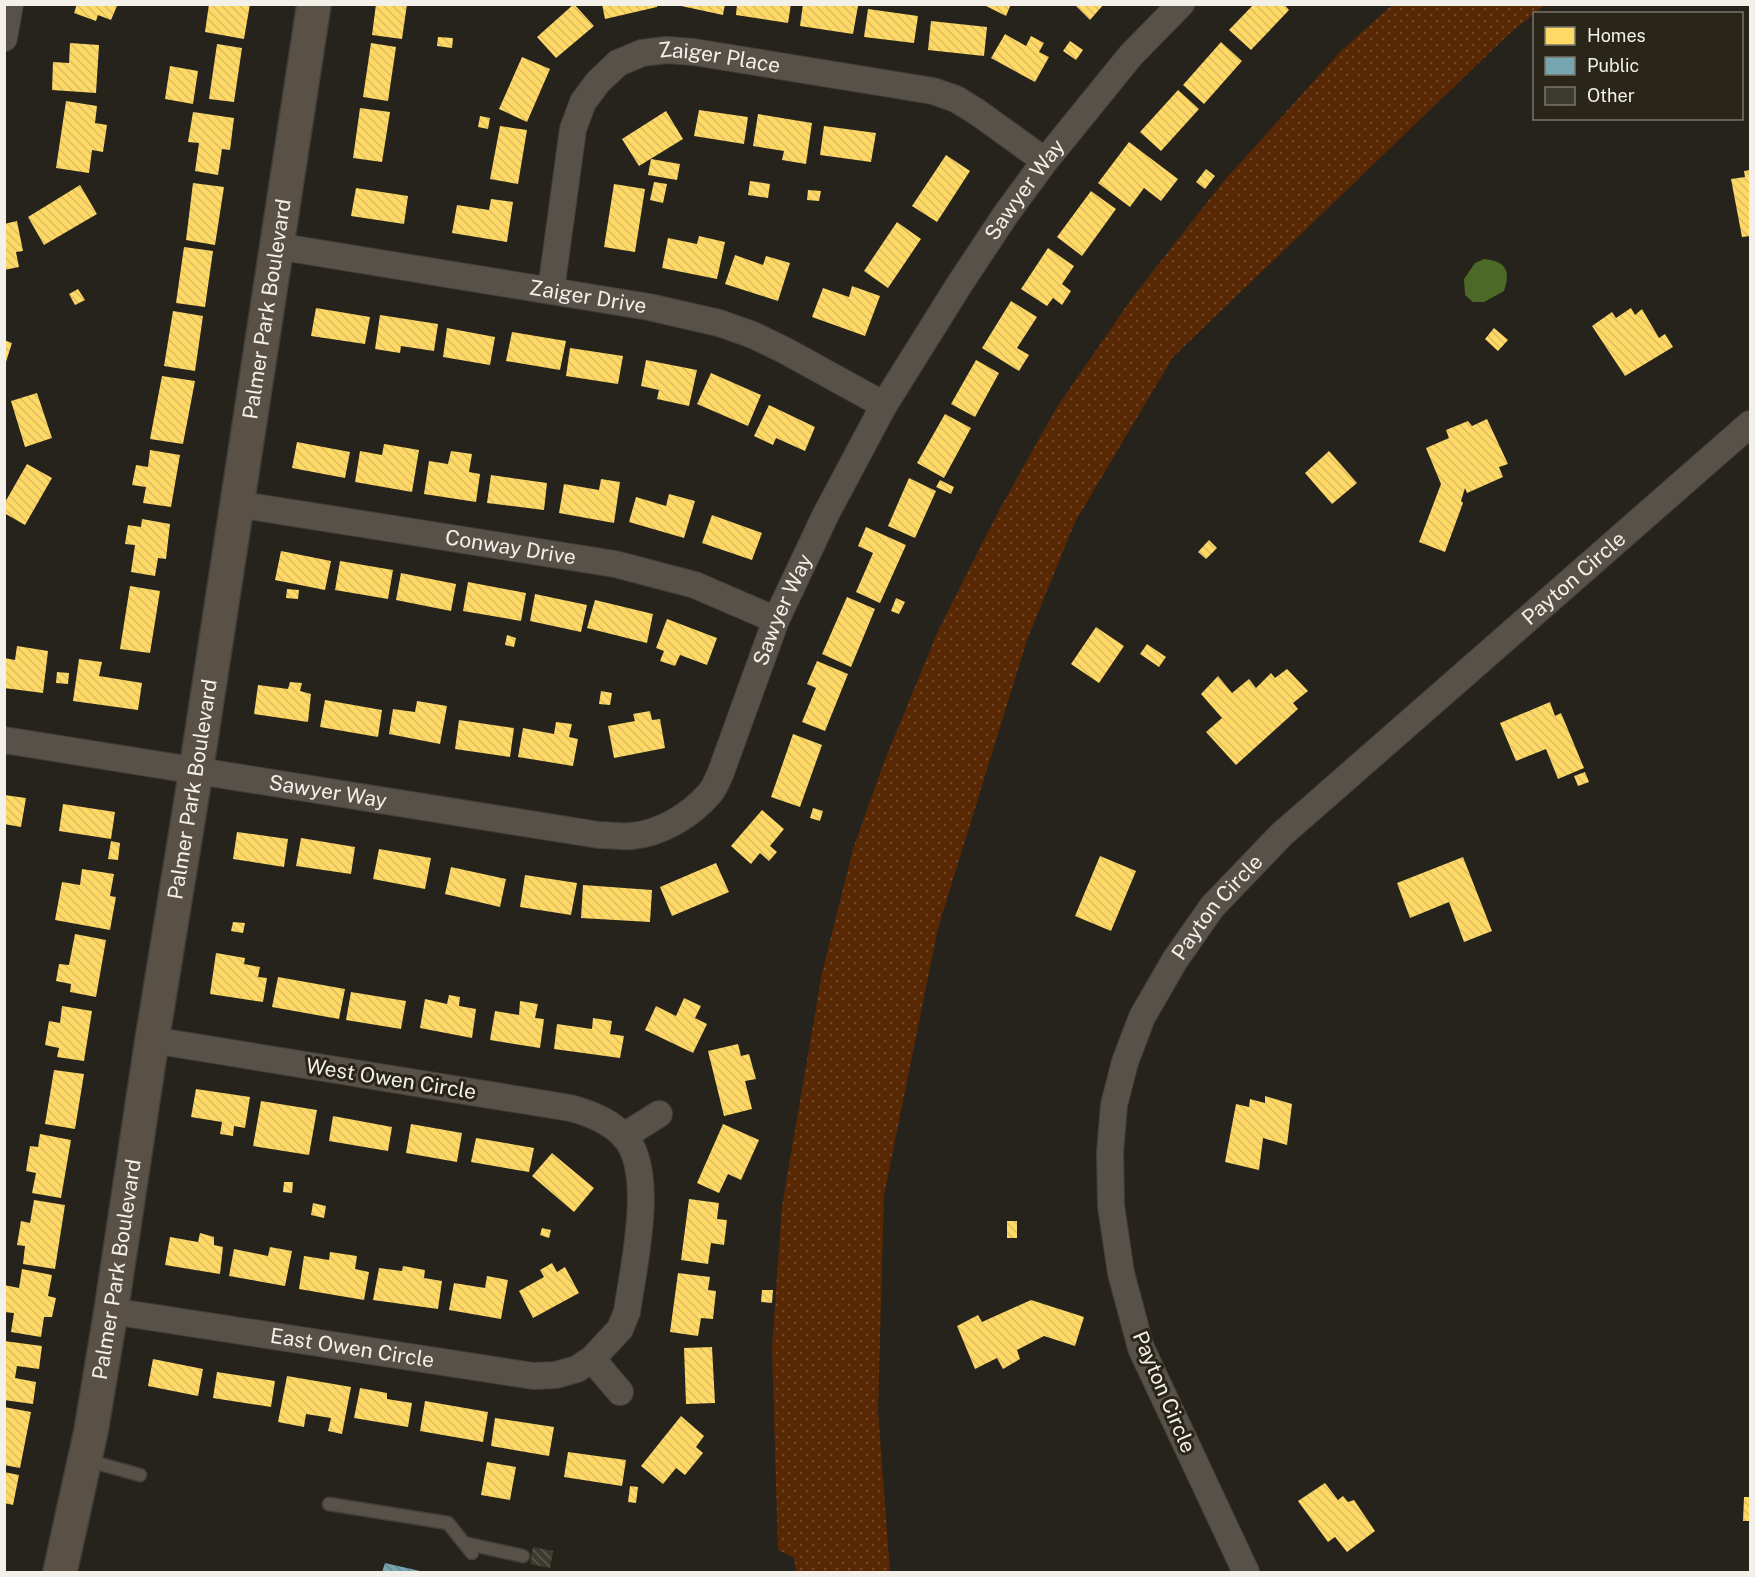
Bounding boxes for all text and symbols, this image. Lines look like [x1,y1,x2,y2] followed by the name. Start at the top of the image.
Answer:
[1533,12,1743,120] legend
[1587,25,1646,46] text: Homes
[657,36,782,78] street label: Zaiger Place
[1587,55,1639,76] text: Public
[1587,85,1635,106] text: Other
[979,134,1070,245] street label: Sawyer Way
[237,197,296,421] street label: Palmer Park Boulevard
[527,275,648,318] street label: Zaiger Drive
[443,524,578,570] street label: Conway Drive
[1517,526,1630,630] street label: Payton Circle
[748,550,817,669] street label: Sawyer Way
[162,677,222,901] street label: Palmer Park Boulevard
[267,769,389,813] street label: Sawyer Way
[1166,849,1268,964] street label: Payton Circle
[304,1053,478,1104] street label: West Owen Circle
[87,1157,146,1381] street label: Palmer Park Boulevard
[268,1323,436,1373] street label: East Owen Circle
[1128,1327,1201,1456] street label: Payton Circle

